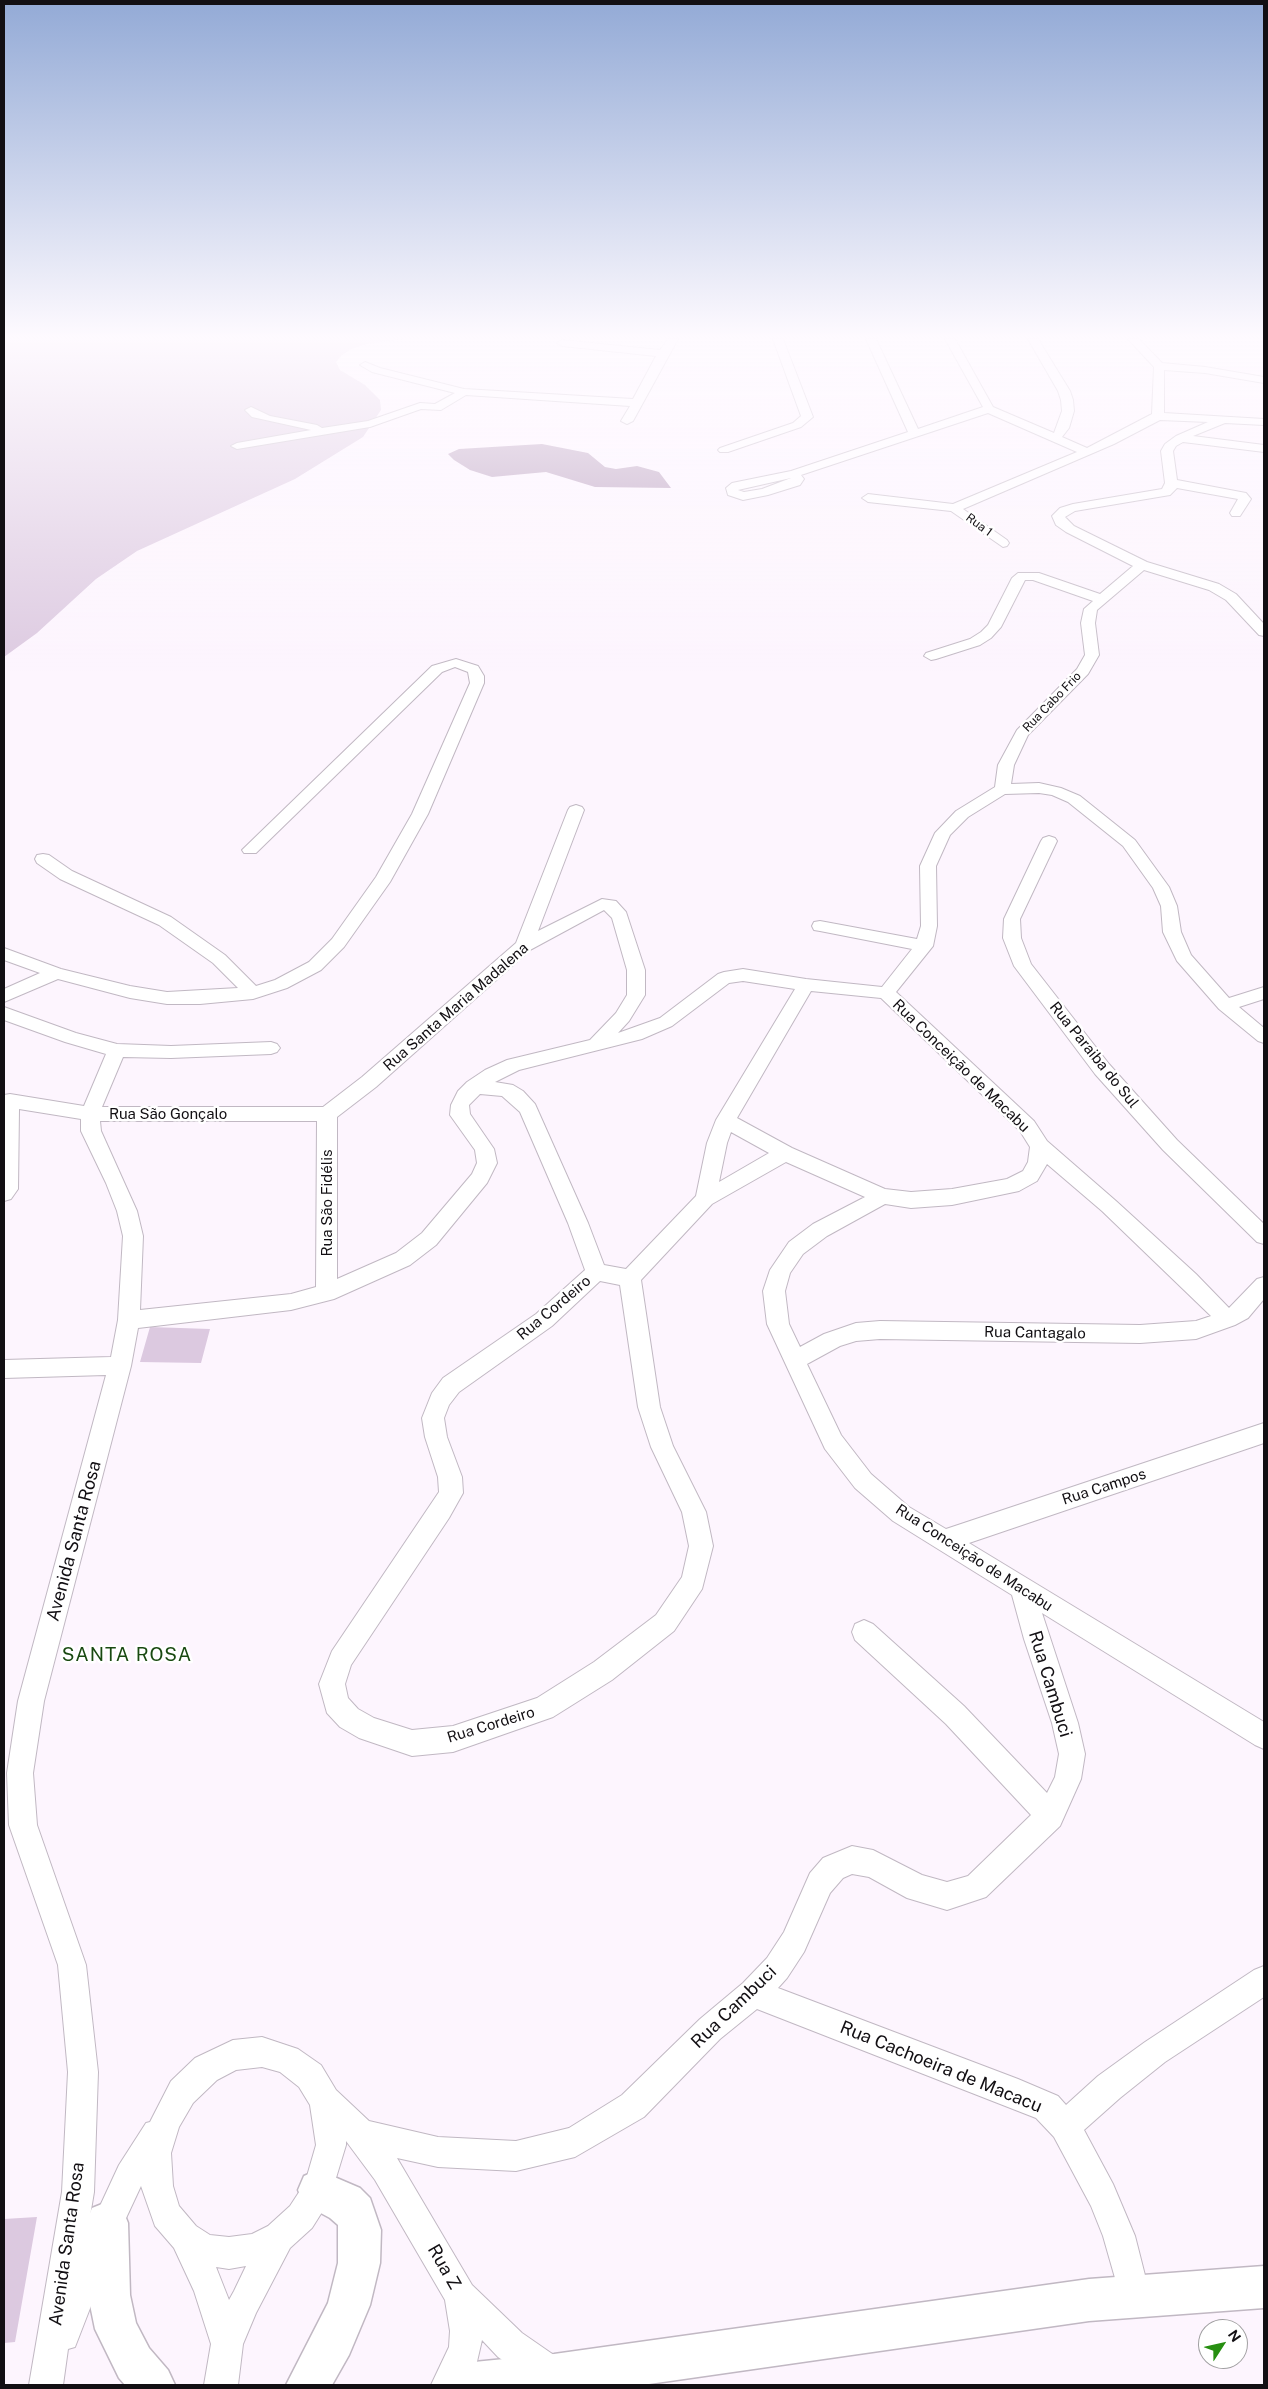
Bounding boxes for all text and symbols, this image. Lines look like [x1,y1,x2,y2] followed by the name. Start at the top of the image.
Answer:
[963,511,995,539] street label: Rua 1
[1020,669,1084,735] street label: Rua Cabo Frio
[380,939,532,1075] street label: Rua Santa Maria Madalena
[889,996,1033,1136] street label: Rua Conceição de Macabu
[1046,998,1142,1112] street label: Rua Paraiba do Sul
[109,1105,227,1123] street label: Rua São Gonçalo
[318,1150,336,1256] street label: Rua São Fidélis
[513,1272,595,1344] street label: Rua Cordeiro
[984,1323,1086,1343] street label: Rua Cantagalo
[42,1459,106,1623] street label: Avenida Santa Rosa
[1060,1465,1148,1509] street label: Rua Campos
[892,1500,1056,1616] street label: Rua Conceição de Macabu
[1024,1628,1076,1740] street label: Rua Cambuci
[61,1644,193,1666] district label: SANTA ROSA
[445,1703,537,1747] street label: Rua Cordeiro
[687,1961,781,2053] street label: Rua Cambuci
[837,2017,1045,2117] street label: Rua Cachoeira de Macacu
[45,2161,89,2327] street label: Avenida Santa Rosa
[423,2241,465,2293] street label: Rua Z
[1198,2319,1248,2369] north arrow
[1225,2327,1244,2345] text: N

